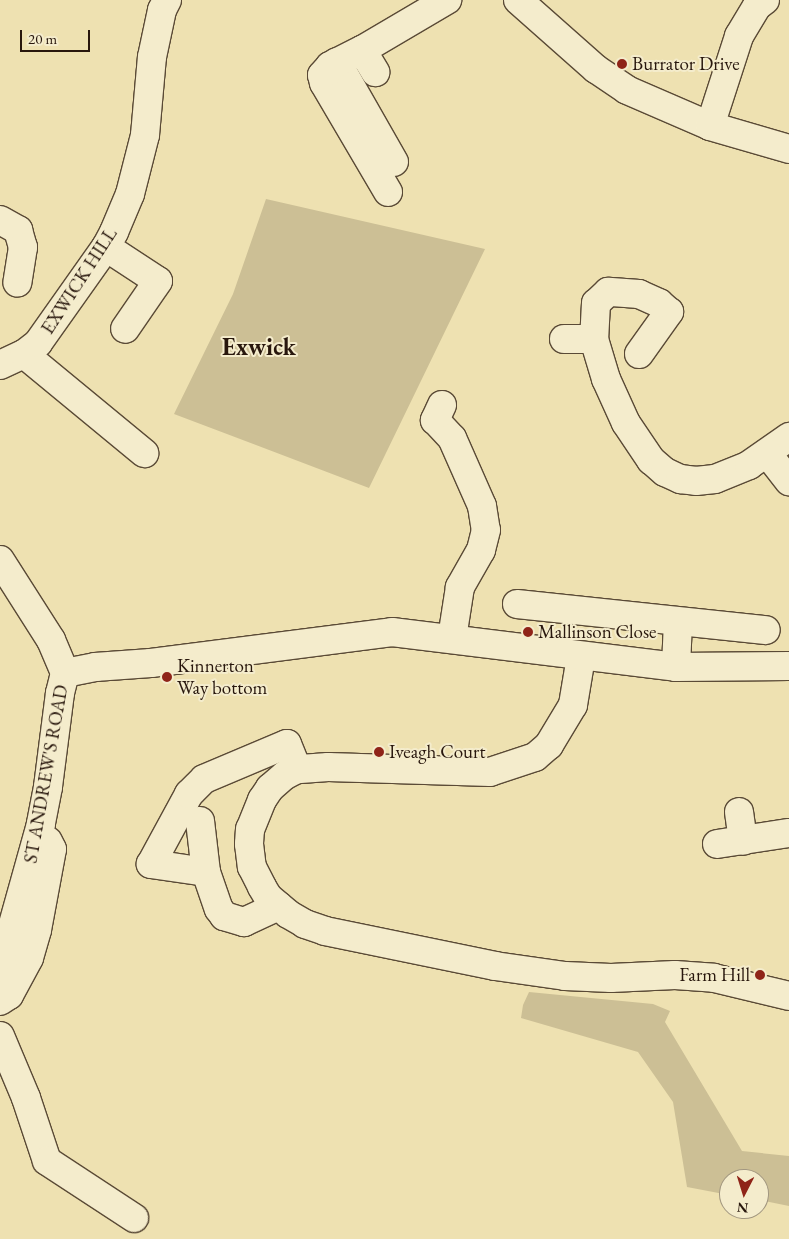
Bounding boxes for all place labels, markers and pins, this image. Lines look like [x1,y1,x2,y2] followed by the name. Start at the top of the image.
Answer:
[632,53,740,75] place label: Burrator Drive
[616,58,628,70] marker: Burrator Drive
[538,621,657,643] place label: Mallinson Close
[522,626,534,638] marker: Mallinson Close
[177,655,267,699] place label: Kinnerton Way bottom
[161,671,173,683] marker: Kinnerton Way bottom
[389,741,485,763] place label: Iveagh Court
[373,746,385,758] marker: Iveagh Court
[679,964,750,986] place label: Farm Hill
[754,969,766,981] marker: Farm Hill

